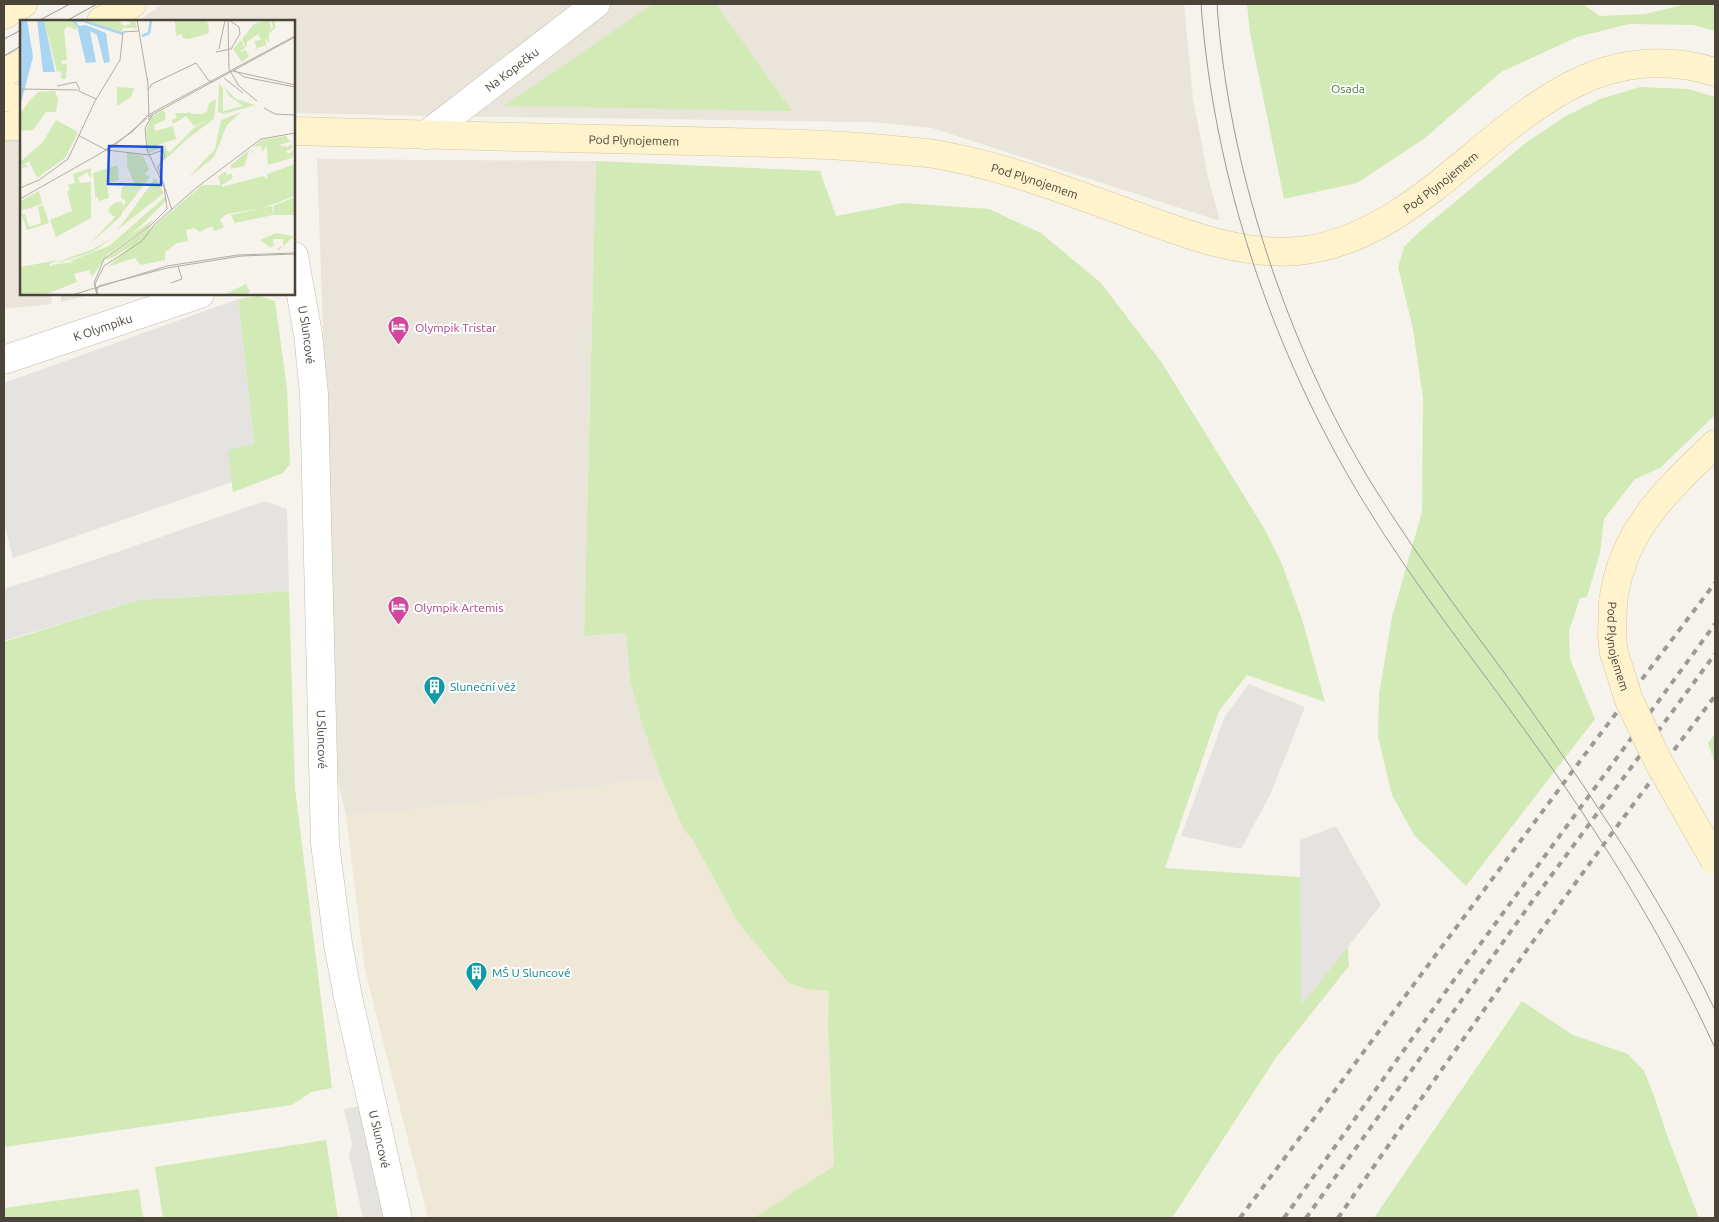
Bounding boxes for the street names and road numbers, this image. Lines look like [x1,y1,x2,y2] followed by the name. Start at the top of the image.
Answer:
[482,44,541,94] street label: Na Kopečku
[588,132,679,147] street label: Pod Plynojemem
[1401,149,1480,215] street label: Pod Plynojemem
[990,161,1080,201] street label: Pod Plynojemem
[297,304,317,365] street label: U Sluncové
[71,311,134,343] street label: K Olympiku
[1605,601,1632,692] street label: Pod Plynojemem
[315,710,330,769] street label: U Sluncové
[367,1109,393,1169] street label: U Sluncové

